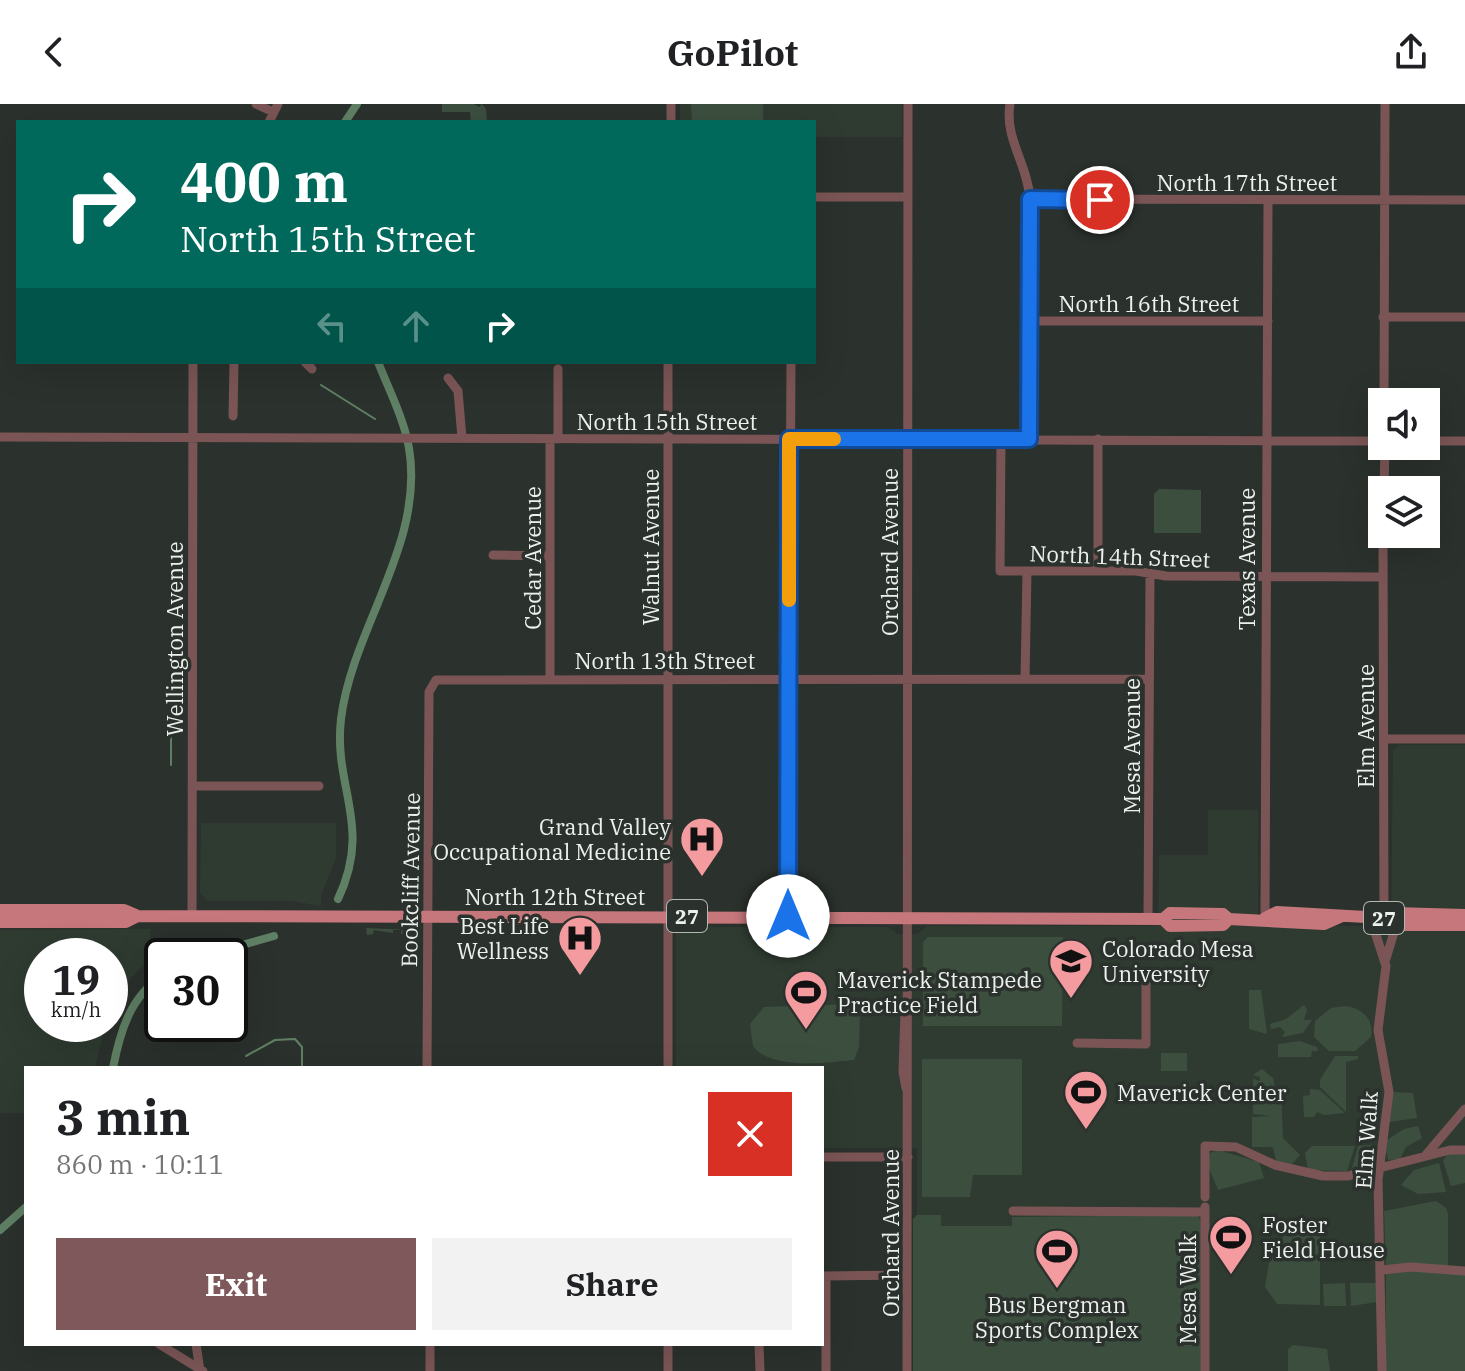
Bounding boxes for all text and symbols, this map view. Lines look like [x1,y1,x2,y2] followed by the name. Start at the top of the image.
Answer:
[667,29,798,76] text: GoPilot
[32,30,76,74] icon: back
[1389,30,1433,74] icon: share
[180,145,348,217] text: 400 m
[48,152,152,256] icon: right
[1066,166,1134,234] pin
[1157,168,1338,197] street label: North 17th Street
[1078,178,1122,222] icon: arrive
[180,215,476,262] text: North 15th Street
[1059,289,1240,318] street label: North 16th Street
[310,304,354,348] icon: left
[394,304,438,348] icon: ahead
[478,304,522,348] icon: right
[1368,388,1440,548] map controls
[1368,388,1440,460] button: sound
[577,407,758,436] street label: North 15th Street
[875,468,904,636] street label: Orchard Avenue
[636,469,665,625] street label: Walnut Avenue
[1368,476,1440,548] button: layers
[518,486,547,630] street label: Cedar Avenue
[1232,488,1261,630] street label: Texas Avenue
[1029,538,1211,574] street label: North 14th Street
[160,542,189,736] street label: Wellington Avenue
[575,646,756,675] street label: North 13th Street
[1351,664,1380,788] street label: Elm Avenue
[1117,678,1146,814] street label: Mesa Avenue
[394,792,426,968] street label: Bookcliff Avenue
[433,812,671,866] place label: Grand Valley Occupational Medicine
[678,815,726,878] hospital icon: Grand Valley Occupational Medicine
[746,874,830,958] position arrow
[465,882,646,911] street label: North 12th Street
[667,900,707,932] road number: 27
[1364,902,1404,934] road number: 27
[457,911,549,965] place label: Best Life Wellness
[556,914,604,977] hospital icon: Best Life Wellness
[1102,934,1254,988] place label: Colorado Mesa University
[1047,937,1095,1000] school or university icon: Colorado Mesa University
[144,938,248,1042] speed limit sign: 30
[52,954,100,1006] text: 19
[837,965,1042,1019] place label: Maverick Stampede Practice Field
[782,968,830,1031] sports icon: Maverick Stampede Practice Field
[51,996,101,1023] text: km/h
[1062,1068,1110,1131] sports icon: Maverick Center
[1117,1078,1287,1107] place label: Maverick Center
[56,1086,190,1148] text: 3 min
[1348,1090,1384,1190] street label: Elm Walk
[708,1092,792,1176] button: close
[56,1147,224,1181] text: 860 m · 10:11
[876,1149,905,1317] street label: Orchard Avenue
[1262,1210,1385,1264] place label: Foster Field House
[1207,1213,1255,1276] sports icon: Foster Field House
[1033,1227,1081,1290] sports icon: Bus Bergman Sports Complex
[1173,1234,1202,1344] street label: Mesa Walk
[56,1238,416,1330] button: Exit
[432,1238,792,1330] button: Share
[975,1290,1139,1344] place label: Bus Bergman Sports Complex

